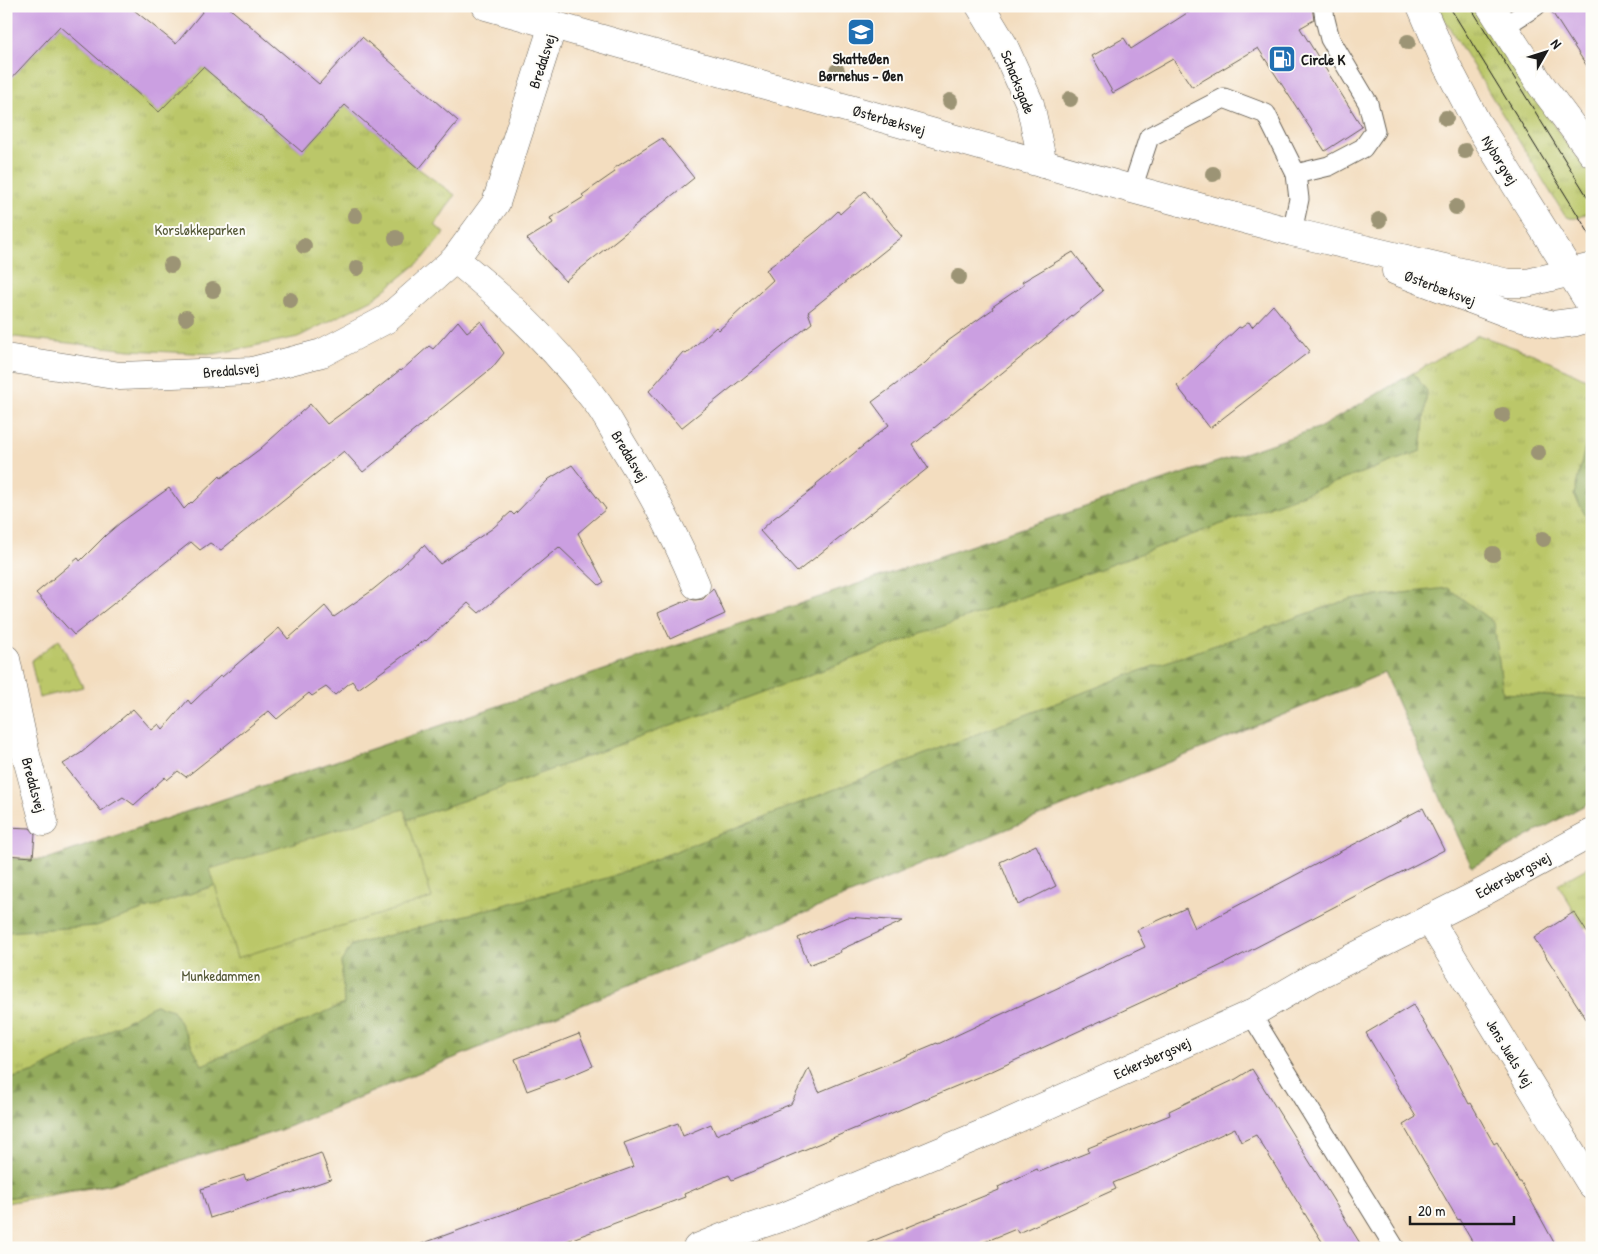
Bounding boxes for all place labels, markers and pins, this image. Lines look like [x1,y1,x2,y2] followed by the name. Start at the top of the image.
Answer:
[846,17,876,47] school or university icon: SkatteØen Børnehus - Øen
[1267,44,1297,74] fuel station icon: Circle K
[819,48,904,86] place label: SkatteØen Børnehus - Øen
[1301,49,1346,70] place label: Circle K

